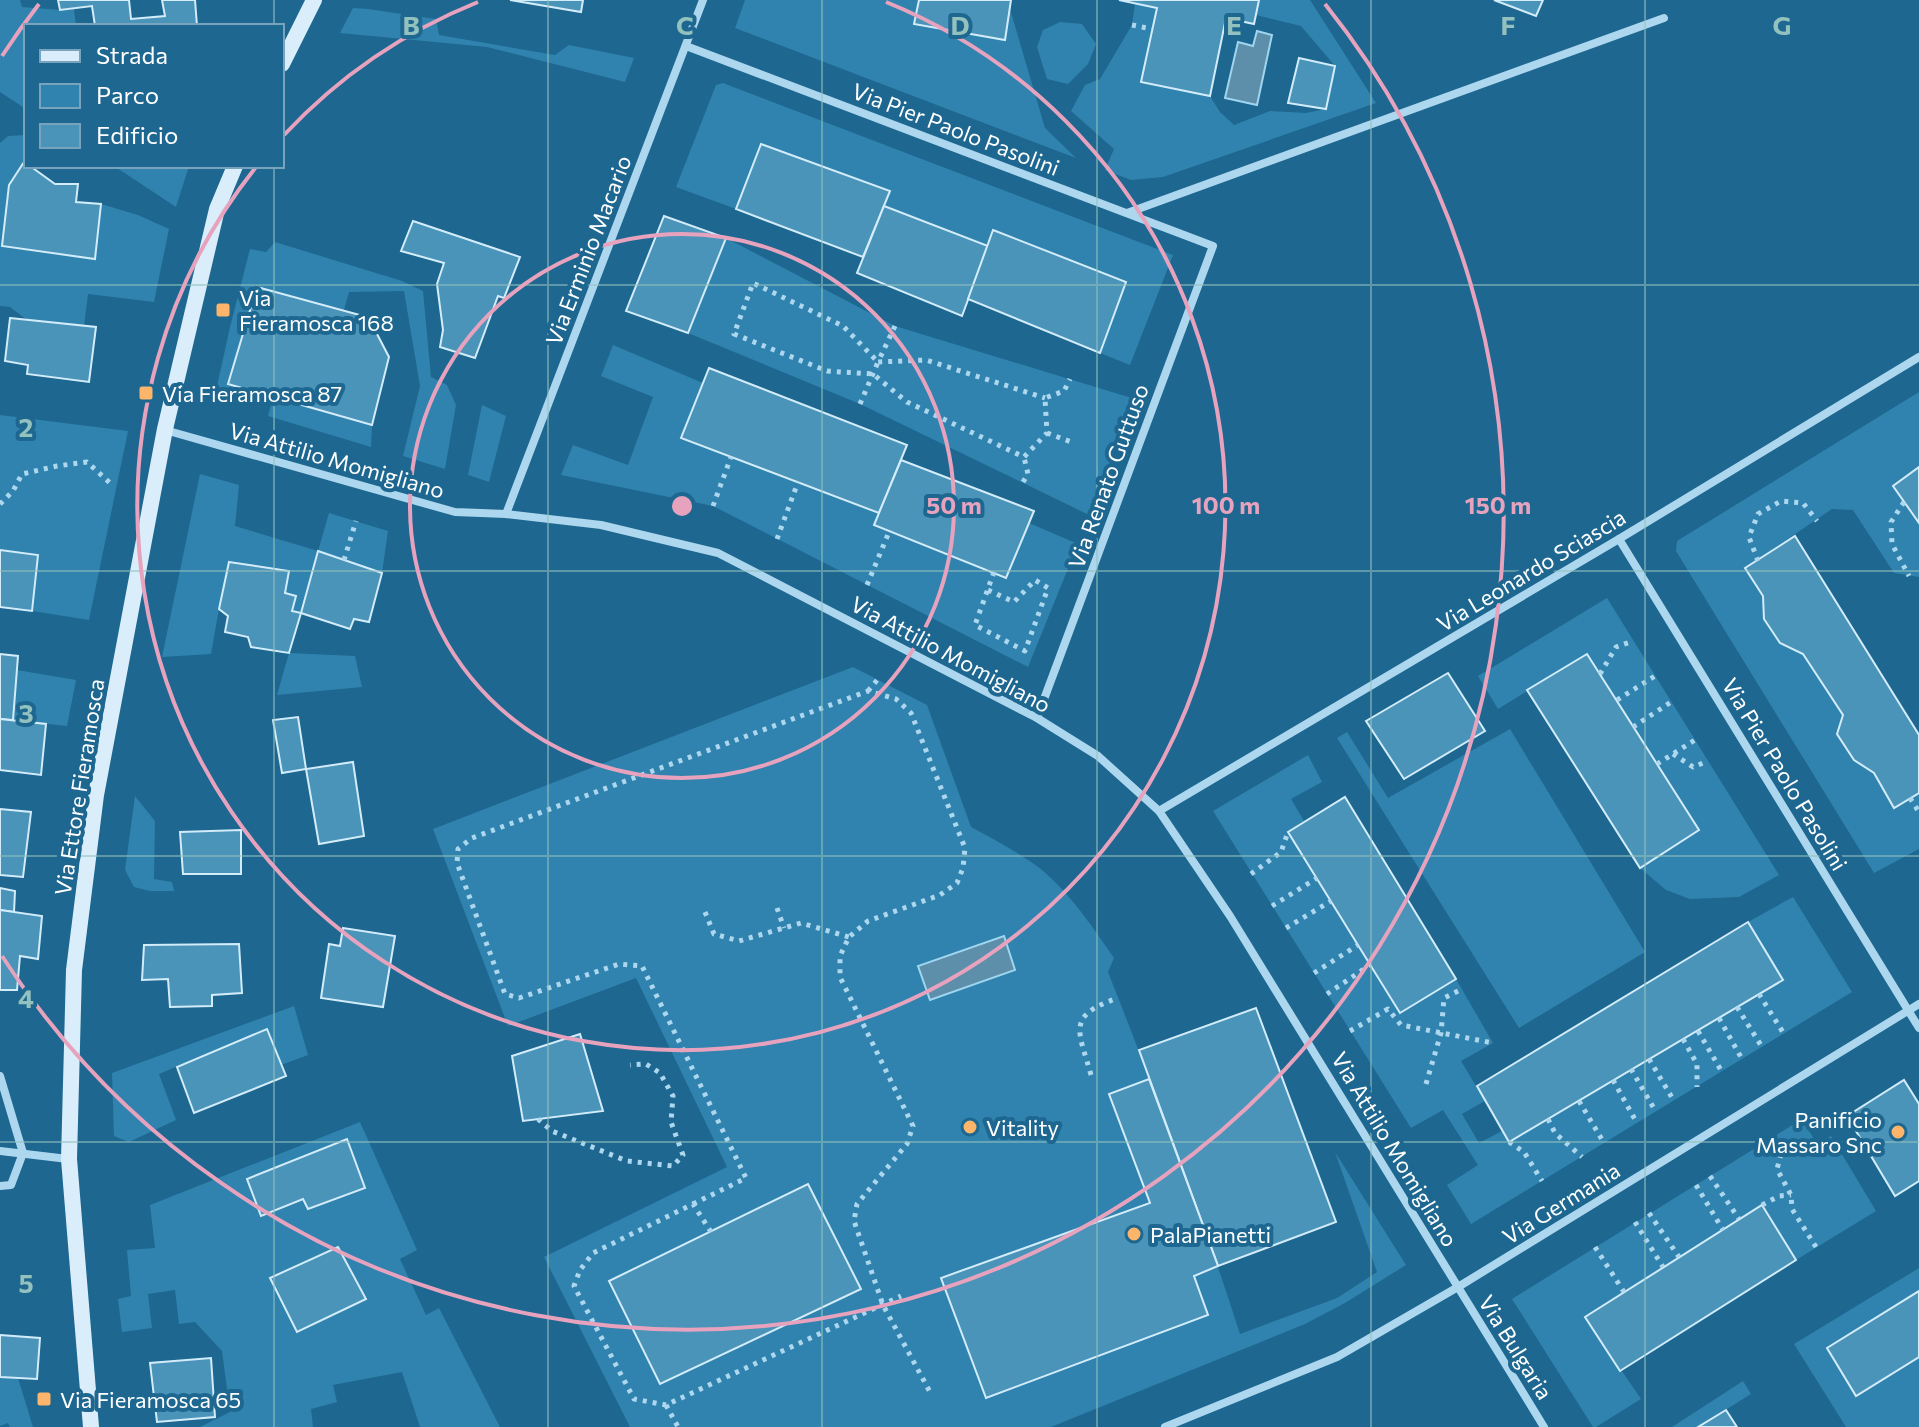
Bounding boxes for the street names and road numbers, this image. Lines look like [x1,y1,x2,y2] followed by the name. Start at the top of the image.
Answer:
[849,77,1063,181] street label: Via Pier Paolo Pasolini
[539,151,637,349] street label: Via Erminio Macario
[1062,380,1154,572] street label: Via Renato Guttuso
[226,416,448,504] street label: Via Attilio Momigliano
[1432,503,1630,637] street label: Via Leonardo Sciascia
[846,590,1056,718] street label: Via Attilio Momigliano
[1717,673,1853,875] street label: Via Pier Paolo Pasolini
[49,677,109,897] street label: Via Ettore Fieramosca
[1326,1047,1464,1251] street label: Via Attilio Momigliano
[1497,1156,1625,1250] street label: Via Germania
[1473,1290,1559,1404] street label: Via Bulgaria

